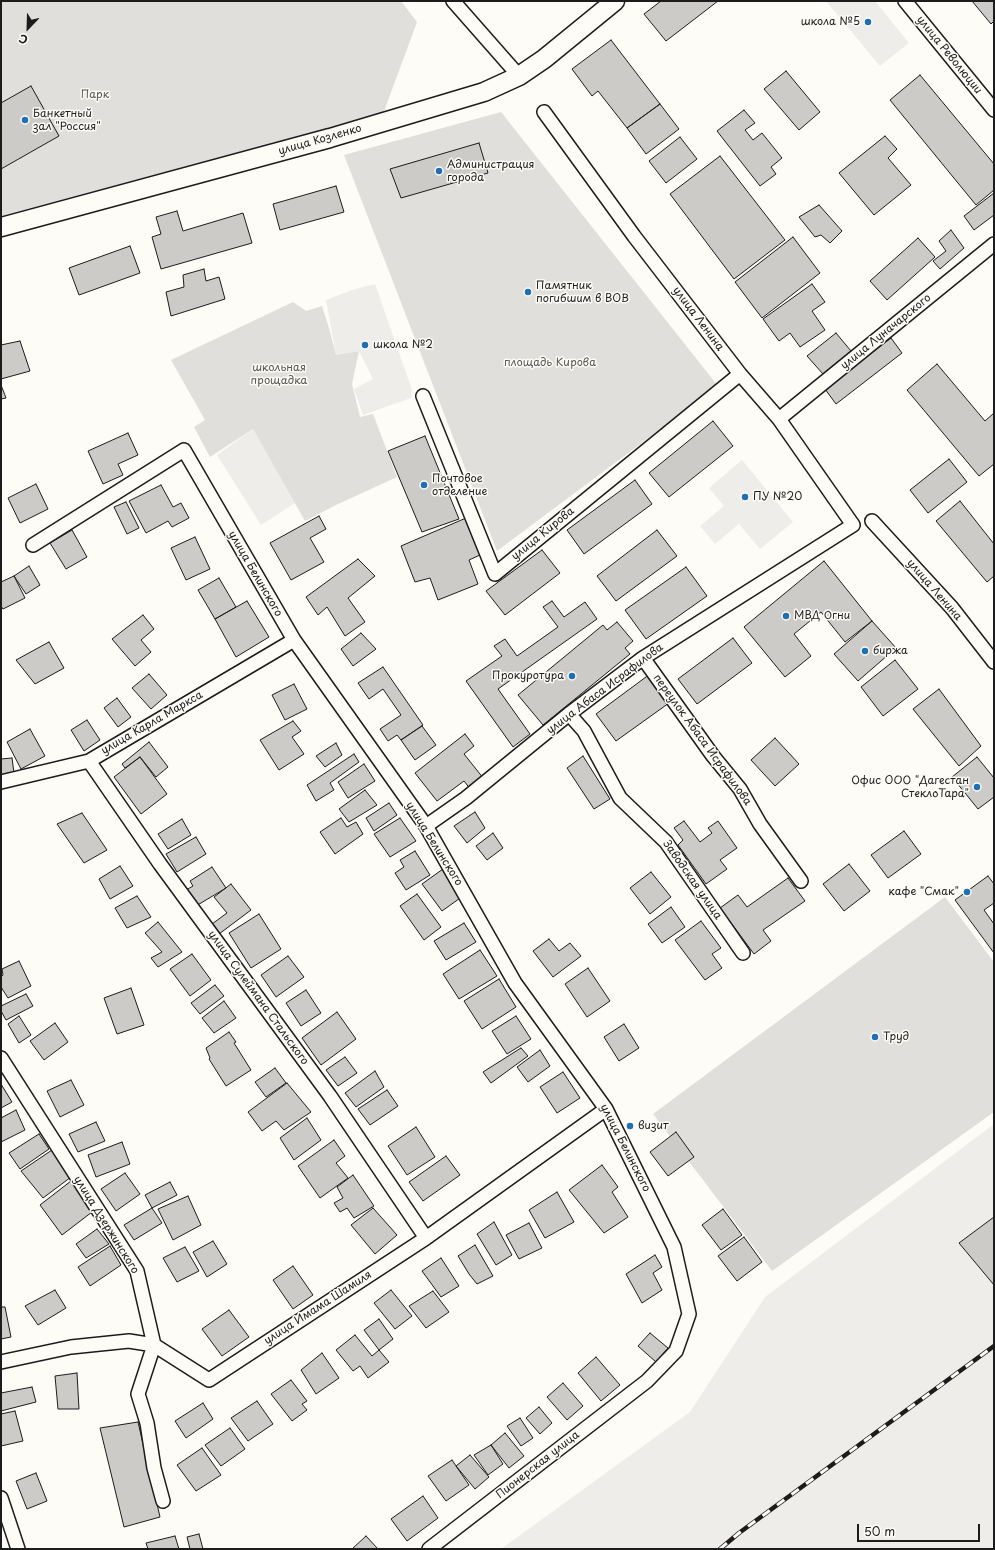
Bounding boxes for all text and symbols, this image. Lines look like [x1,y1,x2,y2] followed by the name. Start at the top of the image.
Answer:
[8,8,48,48] north arrow
[913,13,985,97] street label: улица Революции
[801,15,860,29] place label: школа №5
[863,17,873,27] marker: школа №5
[16,30,30,49] text: С
[81,88,109,102] park label: Парк
[33,107,101,133] place label: Банкетный зал "Россия"
[20,115,30,125] marker: Банкетный зал "Россия"
[277,122,363,158] street label: улица Козленко
[447,158,534,184] place label: Администрация города
[434,166,444,176] marker: Администрация города
[536,279,629,305] place label: Памятник погибшим в ВОВ
[670,284,726,354] street label: улица Ленина
[523,287,533,297] marker: Памятник погибшим в ВОВ
[838,291,934,373] street label: улица Луначарского
[373,338,433,352] place label: школа №2
[360,340,370,350] marker: школа №2
[504,356,596,370] park label: площадь Кирова
[251,361,307,387] park label: школьная прощадка
[432,472,487,498] place label: Почтовое отделение
[419,480,429,490] marker: Почтовое отделение
[753,490,802,504] place label: ПУ №20
[740,492,750,502] marker: ПУ №20
[509,505,577,563] street label: улица Кирова
[225,529,285,619] street label: улица Белинского
[904,557,964,623] street label: улица Ленина
[794,609,850,623] place label: МВД Огни
[781,611,791,621] marker: МВД Огни
[544,641,666,737] street label: улица Абаса Исрафилова
[873,644,908,658] place label: биржа
[860,646,870,656] marker: биржа
[492,669,564,683] place label: Прокуротура
[567,671,577,681] marker: Прокуротура
[650,672,754,808] street label: переулок Абаса Исрафилова
[99,689,205,757] street label: улица Карла Маркса
[851,774,969,800] place label: Офис ООО "Дагестан СтеклоТара"
[972,782,982,792] marker: Офис ООО "Дагестан СтеклоТара"
[403,799,465,889] street label: улица Белинского
[660,838,724,922] street label: Заводская улица
[888,885,959,899] place label: кафе "Смак"
[962,887,972,897] marker: кафе "Смак"
[205,928,311,1068] street label: улица Сулеймана Стальского
[883,1030,909,1044] place label: Труд
[870,1032,880,1042] marker: Труд
[597,1102,653,1194] street label: улица Белинского
[638,1119,668,1133] place label: визит
[625,1121,635,1131] marker: визит
[70,1174,142,1276] street label: улица Дзержинского
[262,1268,374,1348] street label: улица Имама Шамиля
[494,1428,582,1502] street label: Пионерская улица
[859,1516,982,1542] scale bar
[864,1522,895,1540] text: 50 m

